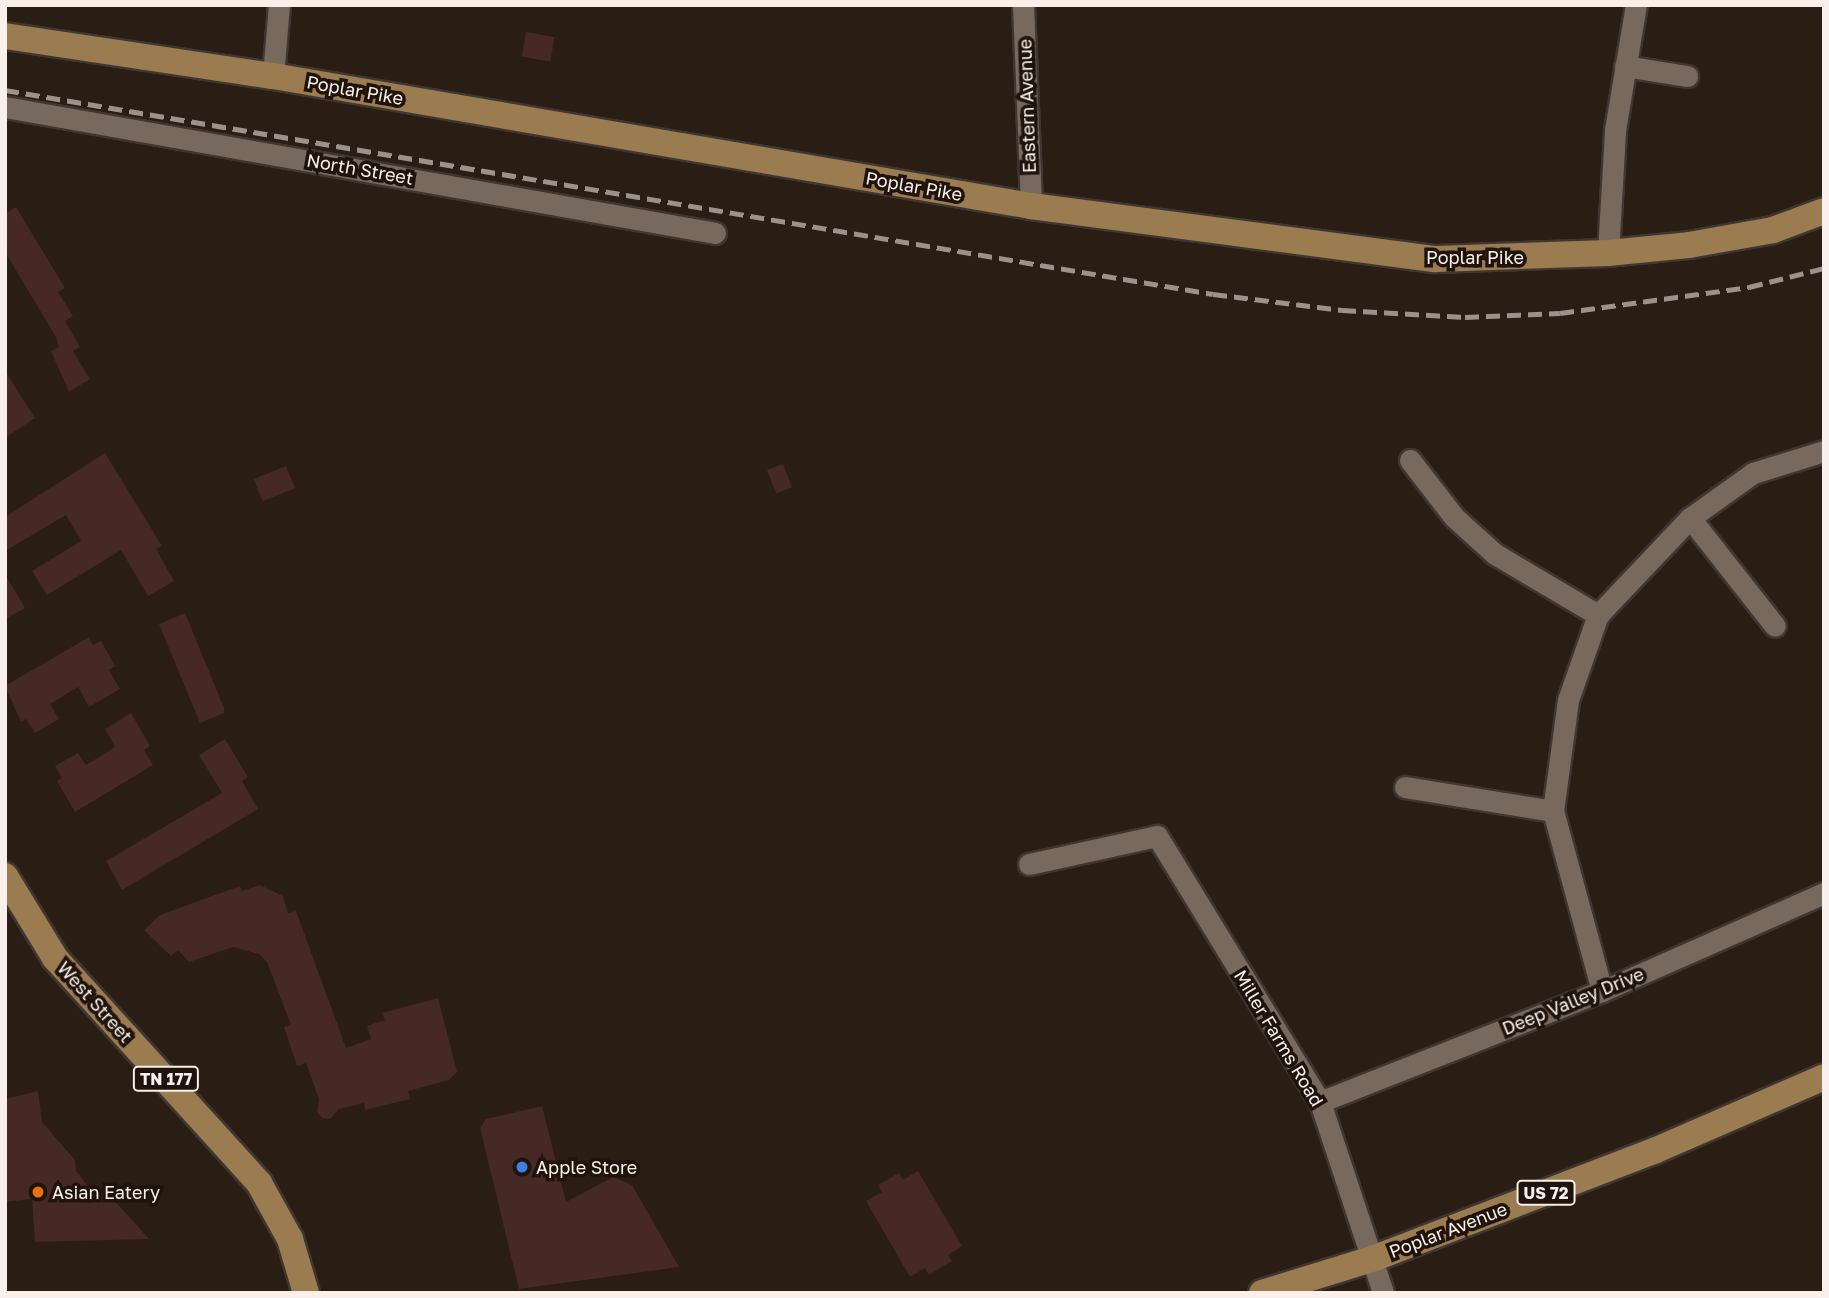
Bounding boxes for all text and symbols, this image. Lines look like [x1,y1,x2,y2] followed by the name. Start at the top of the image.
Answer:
[1014,39,1040,173] street label: Eastern Avenue
[305,71,405,109] street label: Poplar Pike
[305,149,415,189] street label: North Street
[864,167,964,205] street label: Poplar Pike
[1426,246,1524,268] street label: Poplar Pike
[53,957,137,1047] street label: West Street
[1499,963,1647,1039] street label: Deep Valley Drive
[1230,966,1328,1110] street label: Miller Farms Road
[133,1066,199,1092] road number: TN 177
[536,1156,637,1178] place label: Apple Store
[514,1159,530,1175] marker: Apple Store
[1516,1180,1576,1205] road number: US 72
[52,1181,160,1203] place label: Asian Eatery
[30,1184,46,1200] marker: Asian Eatery
[1386,1198,1510,1262] street label: Poplar Avenue

